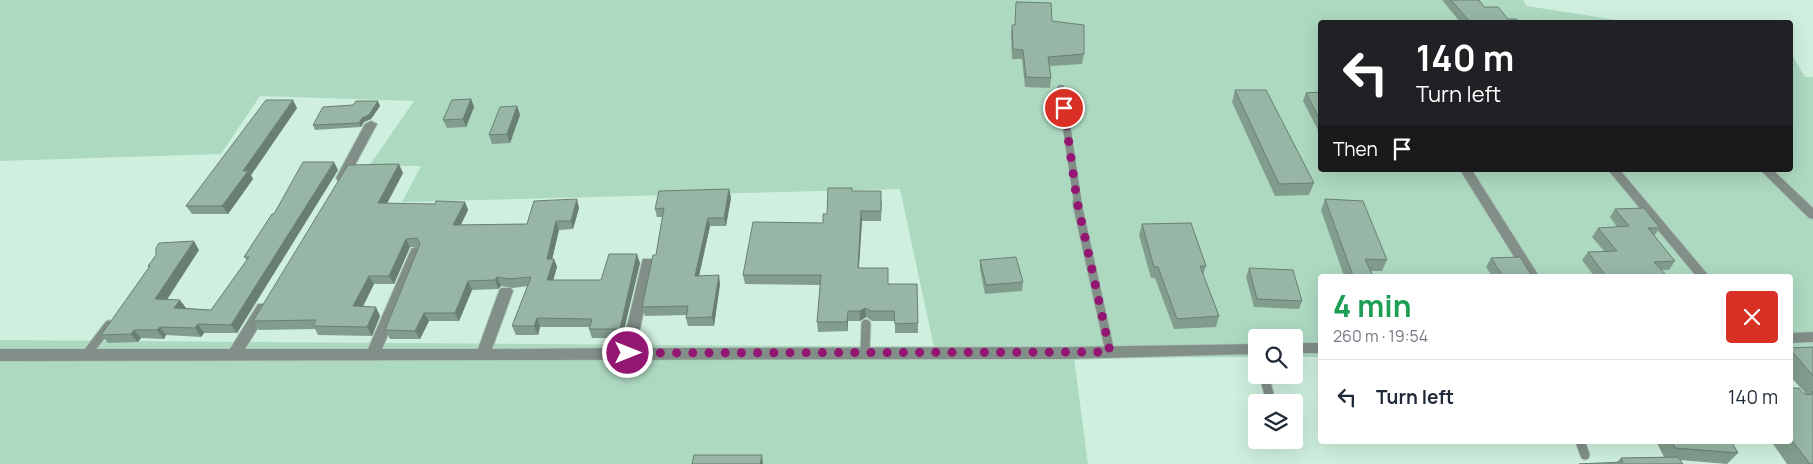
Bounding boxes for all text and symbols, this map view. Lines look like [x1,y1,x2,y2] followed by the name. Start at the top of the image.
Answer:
[1416,34,1514,82] text: 140 m
[1333,40,1398,105] icon: left
[1416,79,1501,109] text: Turn left
[1043,87,1085,129] pin
[1050,94,1078,122] icon: arrive
[1388,135,1416,163] icon: arrive
[1333,136,1378,162] text: Then
[1333,285,1411,326] text: 4 min
[1726,291,1778,343] button: close
[1333,325,1428,347] text: 260 m · 19:54
[601,326,653,378] position arrow
[1248,329,1303,449] map controls
[1248,329,1303,384] button: search
[1333,383,1361,411] icon: left
[1376,384,1454,410] text: Turn left
[1728,384,1778,410] text: 140 m
[1248,394,1303,449] button: layers

